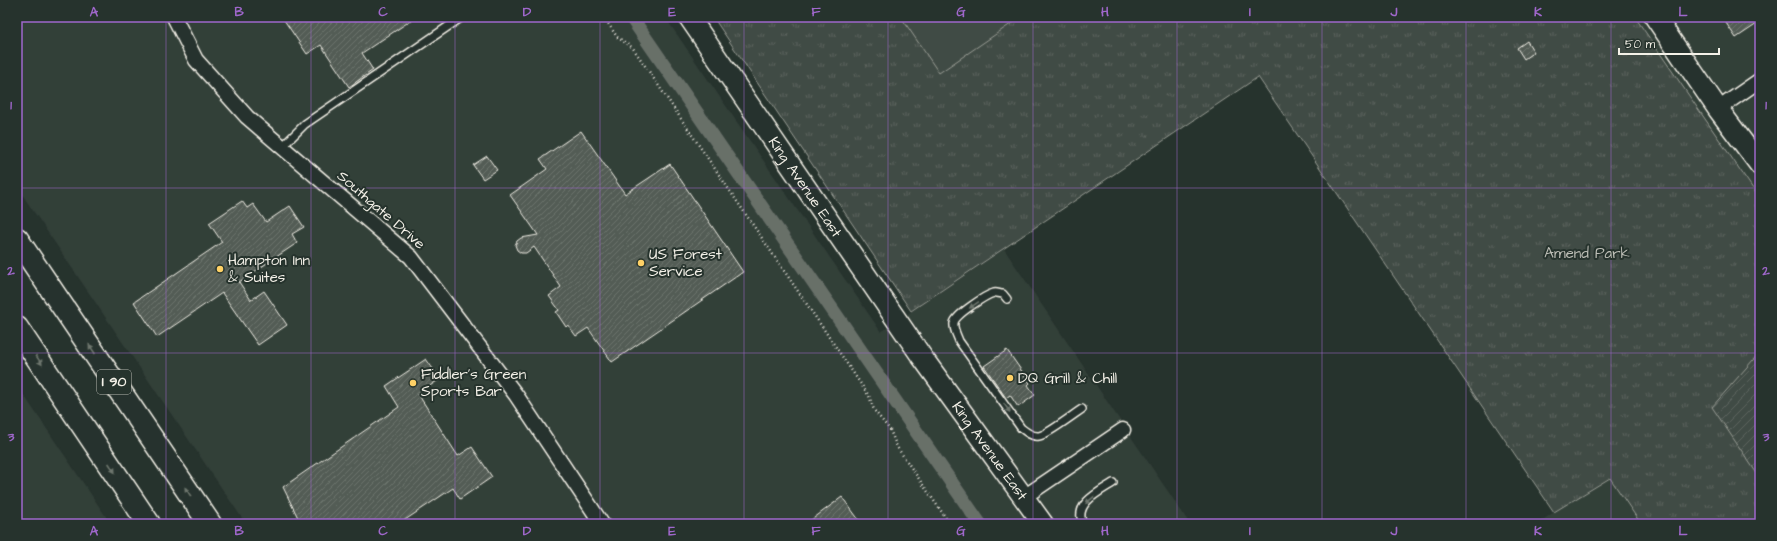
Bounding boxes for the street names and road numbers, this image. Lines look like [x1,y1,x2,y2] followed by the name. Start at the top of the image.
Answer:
[764,133,847,241] street label: King Avenue East
[332,166,430,255] street label: Southgate Drive
[97,370,131,394] road number: I 90
[947,397,1033,505] street label: King Avenue East

